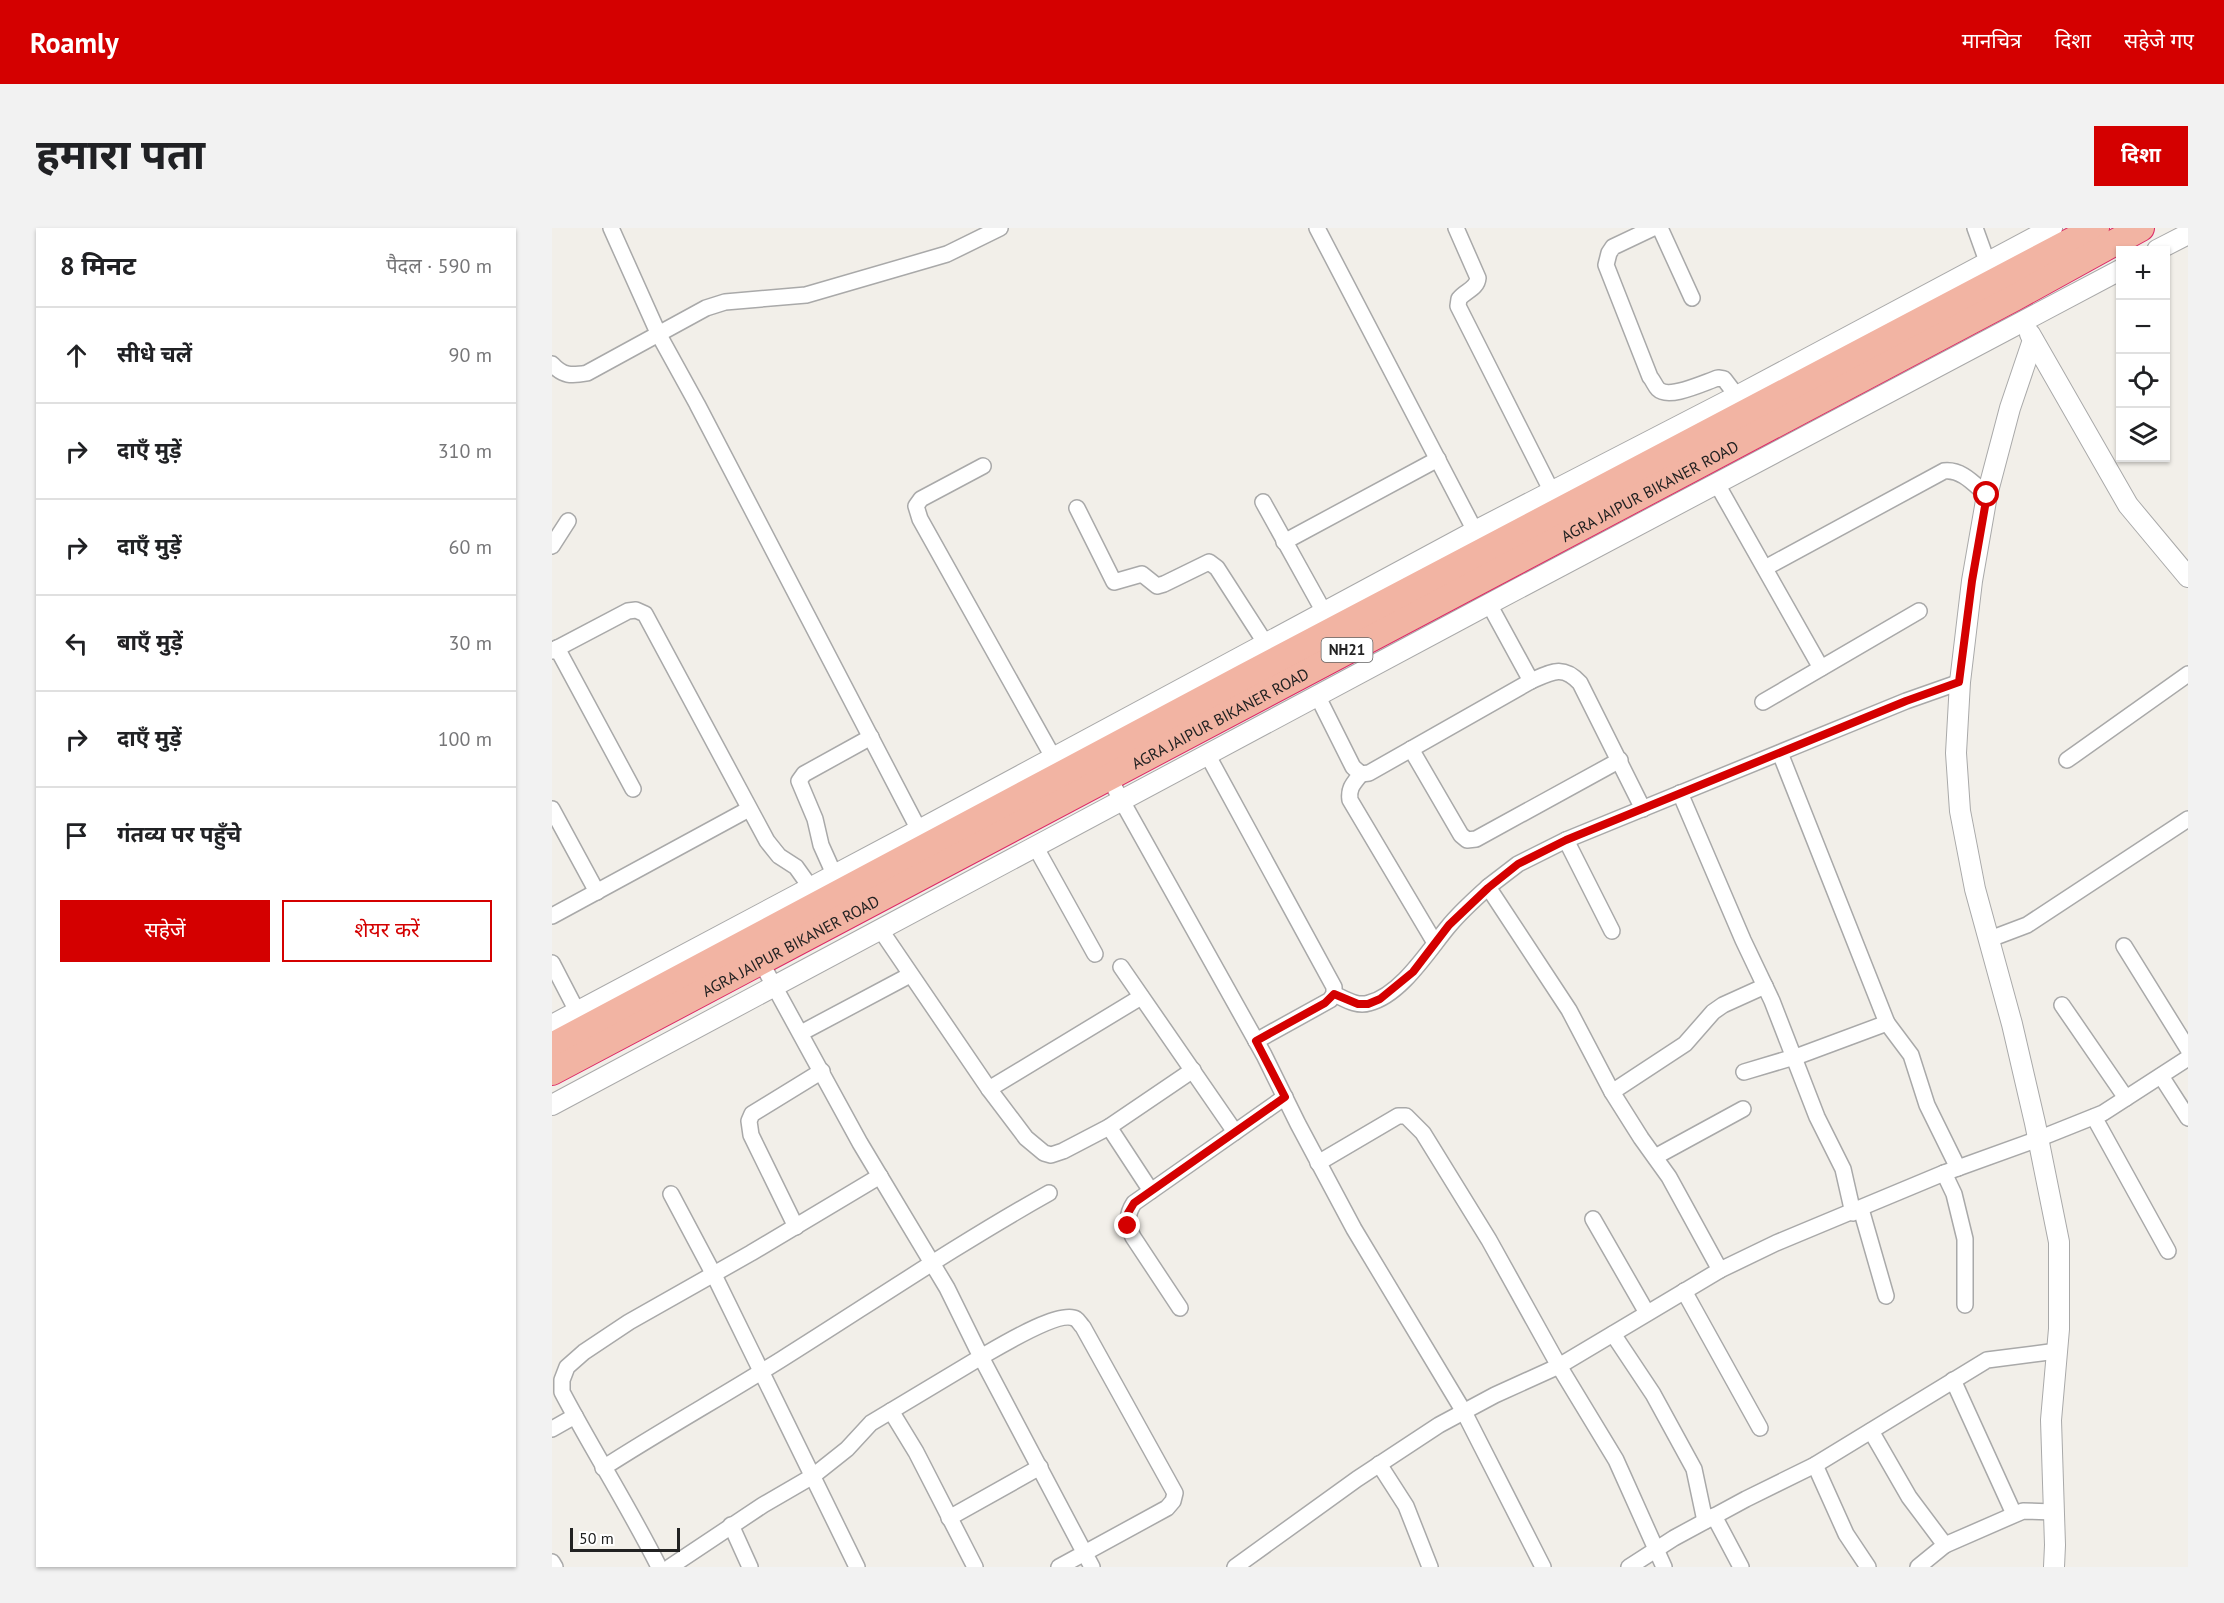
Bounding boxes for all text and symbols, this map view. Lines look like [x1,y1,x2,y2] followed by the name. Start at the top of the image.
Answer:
[30,24,119,61] text: Roamly
[1962,27,2022,54] text: मानचित्र
[2055,27,2091,54] text: दिशा
[2124,27,2194,54] text: सहेजे गए
[36,126,205,181] text: हमारा पता
[2094,126,2188,186] button: दिशा
[2116,246,2170,462] map controls
[2116,246,2170,300] button: +
[60,249,136,282] text: 8 मिनट
[386,253,492,279] text: पैदल · 590 m
[2116,300,2170,354] button: −
[60,339,93,372] icon: ahead
[117,340,192,368] text: सीधे चलें
[449,342,492,368] text: 90 m
[2116,354,2170,408] button: locate
[2116,408,2170,462] button: layers
[60,435,93,468] icon: right
[117,436,182,464] text: दाएँ मुड़ें
[1558,436,1742,546] street label: AGRA JAIPUR BIKANER ROAD
[438,438,492,464] text: 310 m
[1973,481,1999,507] route start
[60,531,93,564] icon: right
[117,532,182,560] text: दाएँ मुड़ें
[449,534,492,560] text: 60 m
[60,627,93,660] icon: left
[117,628,183,656] text: बाएँ मुड़ें
[449,630,492,656] text: 30 m
[1322,638,1372,662] road number: NH21
[1128,663,1312,773] street label: AGRA JAIPUR BIKANER ROAD
[60,723,93,756] icon: right
[117,724,182,752] text: दाएँ मुड़ें
[438,726,492,752] text: 100 m
[60,819,93,852] icon: arrive
[117,820,241,848] text: गंतव्य पर पहुँचे
[699,891,883,1001] street label: AGRA JAIPUR BIKANER ROAD
[60,900,270,962] button: सहेजें
[282,900,492,962] button: शेयर करें
[1114,1212,1140,1238] route end
[570,1525,680,1552] scale bar
[579,1528,614,1548] text: 50 m

